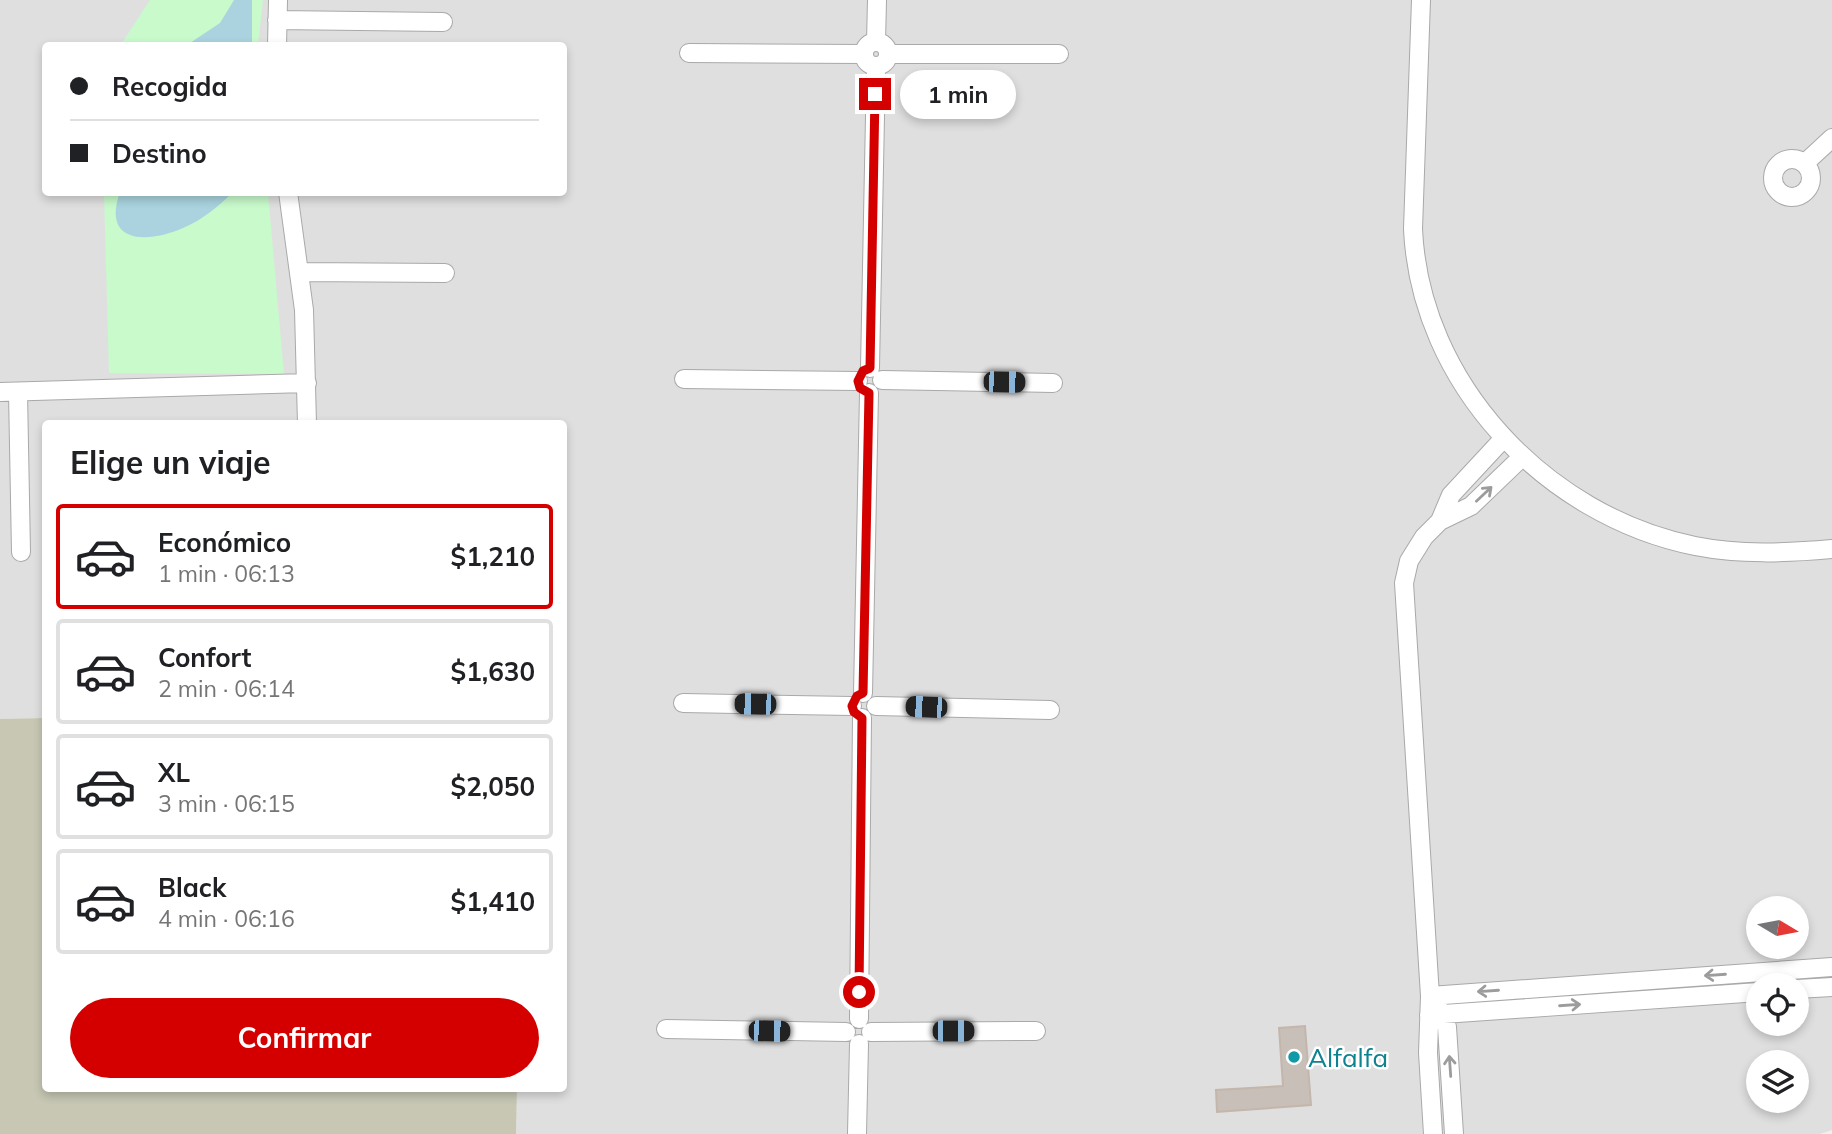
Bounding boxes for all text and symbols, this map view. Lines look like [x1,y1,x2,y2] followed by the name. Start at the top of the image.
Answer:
[112,70,228,103] text: Recogida
[900,70,1015,119] callout: 1 min
[859,78,891,110] route end
[928,80,988,109] text: 1 min
[112,137,207,170] text: Destino
[983,371,1026,393] car
[70,442,271,482] text: Elige un viaje
[1475,485,1492,502] one-way arrow
[74,525,137,588] icon: car
[158,526,291,559] text: Económico
[451,540,535,573] text: $1,210
[158,559,295,588] text: 1 min · 06:13
[74,640,137,703] icon: car
[158,641,251,674] text: Confort
[451,655,535,688] text: $1,630
[158,674,295,703] text: 2 min · 06:14
[734,693,777,715] car
[905,696,948,718] car
[74,755,137,818] icon: car
[158,756,190,789] text: XL
[451,770,535,803] text: $2,050
[158,789,295,818] text: 3 min · 06:15
[74,870,137,933] icon: car
[158,871,226,904] text: Black
[451,885,535,918] text: $1,410
[1746,896,1810,959] north arrow
[1746,896,1809,1113] map controls
[158,904,295,933] text: 4 min · 06:16
[1704,969,1727,982] one-way arrow
[1746,973,1809,1036] button: locate
[843,976,875,1008] route start
[1477,985,1500,998] one-way arrow
[70,998,539,1078] button: Confirmar
[1558,998,1581,1011] one-way arrow
[748,1020,791,1042] car
[933,1021,975,1042] car
[1308,1041,1388,1074] place label: Alfalfa
[1286,1049,1302,1065] marker: Alfalfa
[1746,1050,1809,1113] button: layers
[1443,1055,1456,1078] one-way arrow

